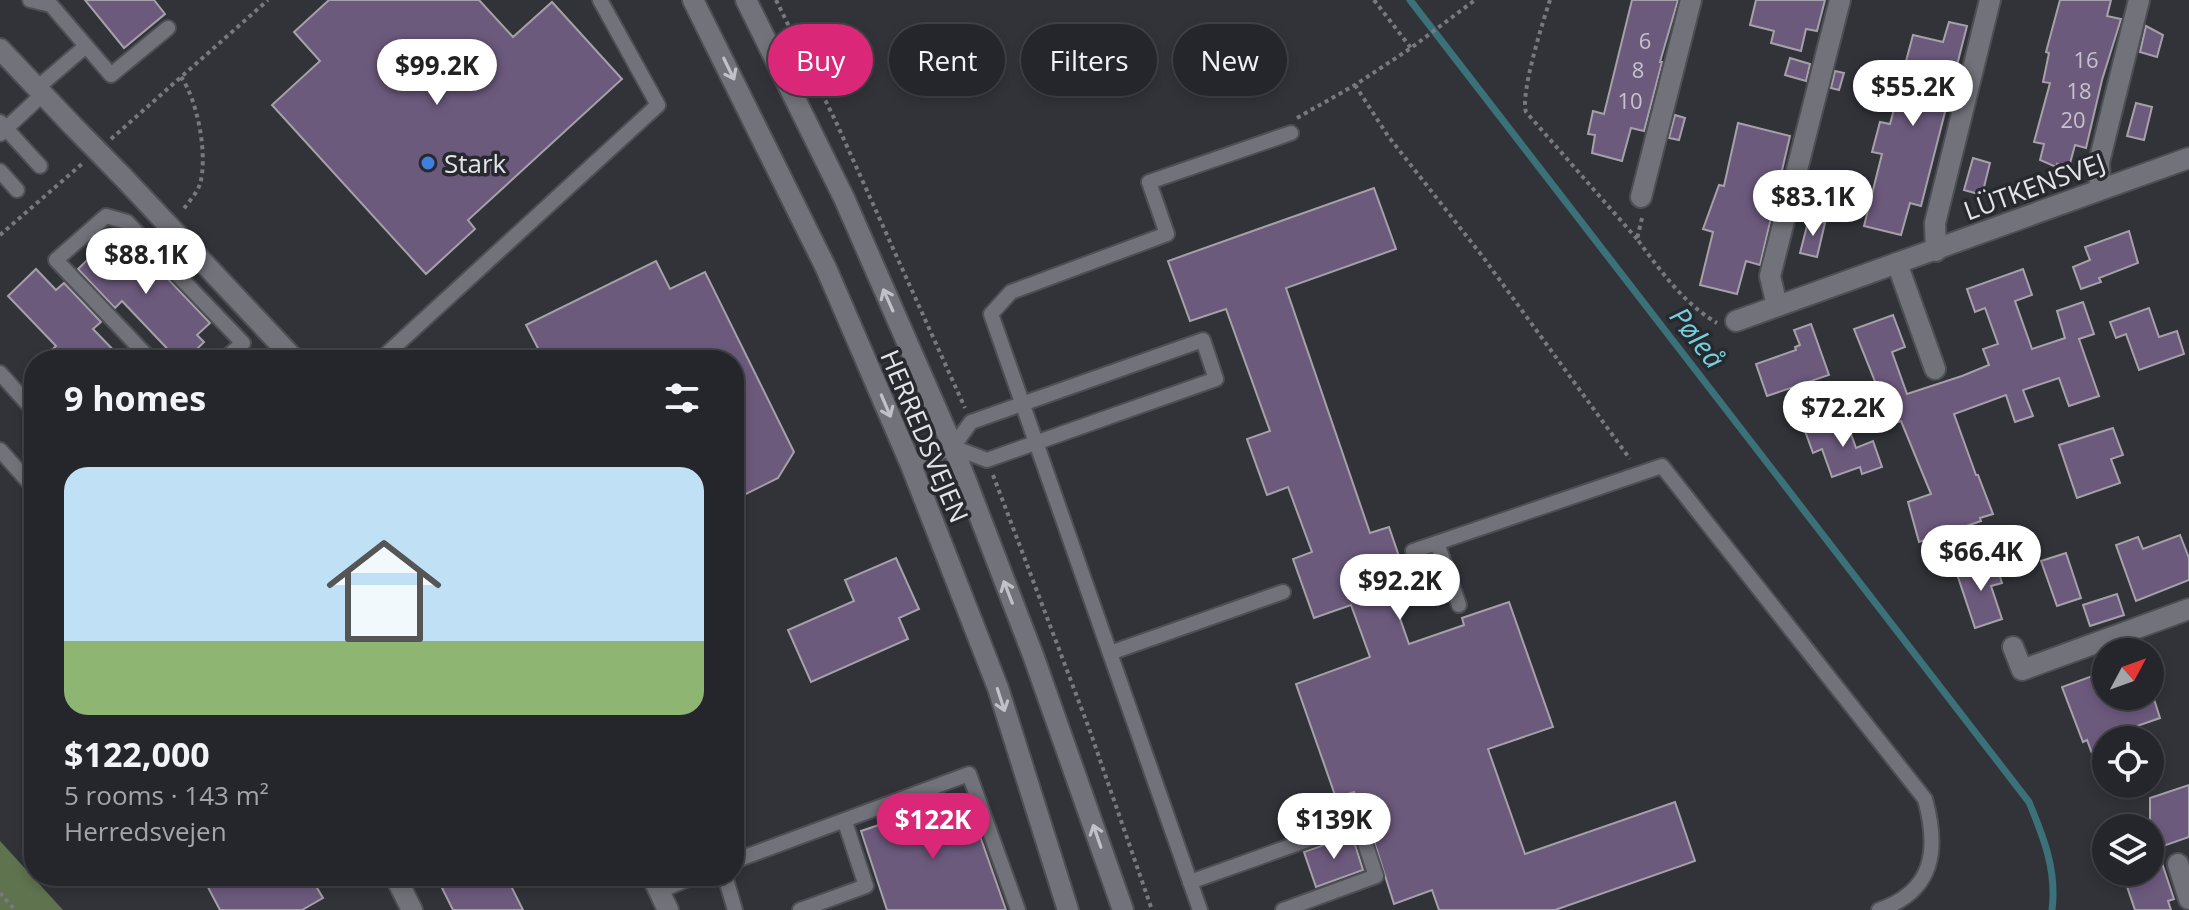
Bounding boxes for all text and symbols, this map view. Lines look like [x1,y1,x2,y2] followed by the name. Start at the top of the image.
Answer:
[768,24,873,96] chip: Buy
[889,24,1005,96] chip: Rent
[1021,24,1157,96] chip: Filters
[1173,24,1287,96] chip: New
[1639,25,1651,55] house number: 6
[372,39,502,107] pin: $99.2K
[2073,44,2099,74] house number: 16
[395,47,479,83] text: $99.2K
[1632,54,1644,84] house number: 8
[722,57,737,81] one-way arrow
[1848,60,1978,128] pin: $55.2K
[1871,68,1955,104] text: $55.2K
[2066,75,2092,105] house number: 18
[1617,85,1643,115] house number: 10
[2060,104,2086,134] house number: 20
[1958,144,2110,228] street label: LÜTKENSVEJ
[444,145,507,181] place label: Stark
[419,154,437,172] marker: Stark
[1748,170,1878,238] pin: $83.1K
[1771,178,1855,214] text: $83.1K
[81,228,211,296] pin: $88.1K
[104,236,188,272] text: $88.1K
[880,288,895,313] one-way arrow
[1662,298,1734,376] water label: Pøleå
[872,344,978,528] street label: HERREDSVEJEN
[64,375,206,421] text: 9 homes
[660,376,704,420] icon: filters
[1778,381,1908,449] pin: $72.2K
[1801,389,1885,425] text: $72.2K
[879,394,894,418] one-way arrow
[312,519,456,663] icon: home
[1916,525,2046,593] pin: $66.4K
[1939,533,2023,569] text: $66.4K
[1335,554,1465,622] pin: $92.2K
[1358,562,1442,598] text: $92.2K
[1000,580,1014,605] one-way arrow
[2092,638,2164,710] north arrow
[2092,638,2164,886] map controls
[995,688,1010,713] one-way arrow
[2092,726,2164,798] button: locate
[64,731,210,777] text: $122,000
[64,777,269,813] text: 5 rooms · 143 m²
[877,793,989,861] pin: $122K
[1278,793,1390,861] pin: $139K
[895,801,971,837] text: $122K
[1296,801,1372,837] text: $139K
[64,813,227,849] text: Herredsvejen
[2092,814,2164,886] button: layers
[1088,824,1103,849] one-way arrow

